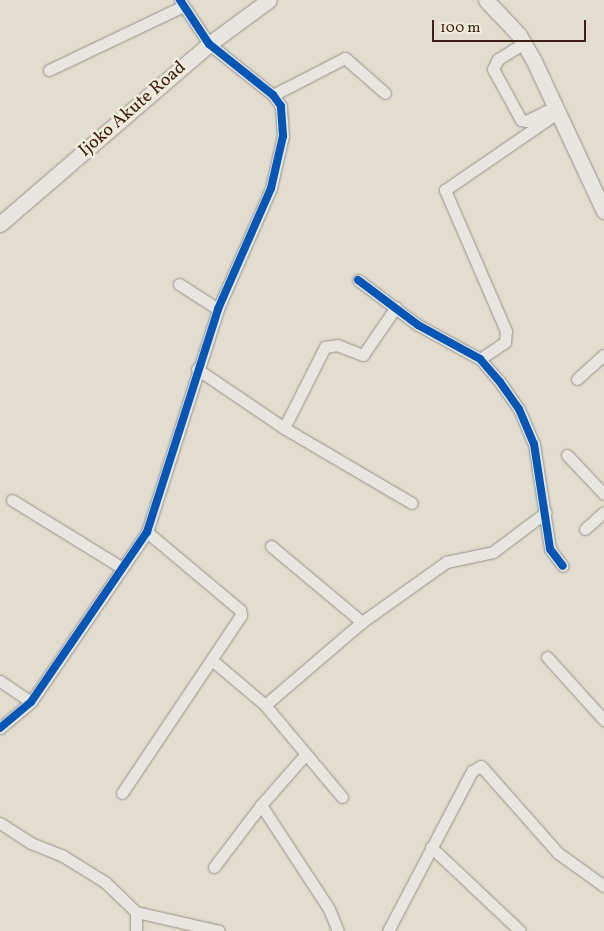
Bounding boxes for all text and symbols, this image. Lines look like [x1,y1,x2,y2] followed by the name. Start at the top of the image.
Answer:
[434,10,588,42] scale bar
[440,18,480,39] text: 100 m
[75,58,191,162] street label: Ijoko Akute Road

